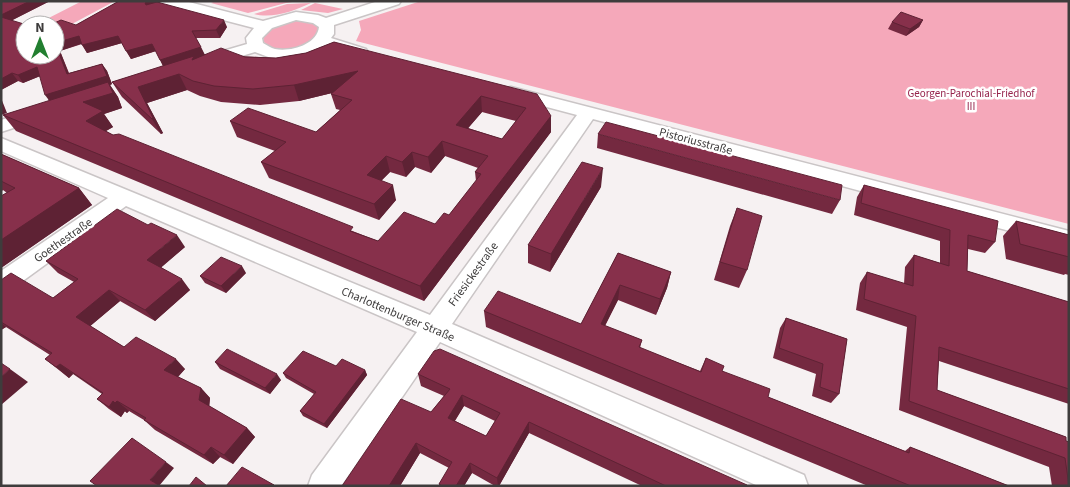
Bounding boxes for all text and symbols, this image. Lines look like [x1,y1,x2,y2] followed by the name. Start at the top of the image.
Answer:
[15,15,65,65] north arrow
[35,18,45,38] text: N
[907,86,1035,114] park label: Georgen-Parochial-Friedhof III
[657,124,734,159] street label: Pistoriusstraße
[31,214,96,267] street label: Goethestraße
[444,239,503,310] street label: Friesickestraße
[338,283,457,346] street label: Charlottenburger Straße

